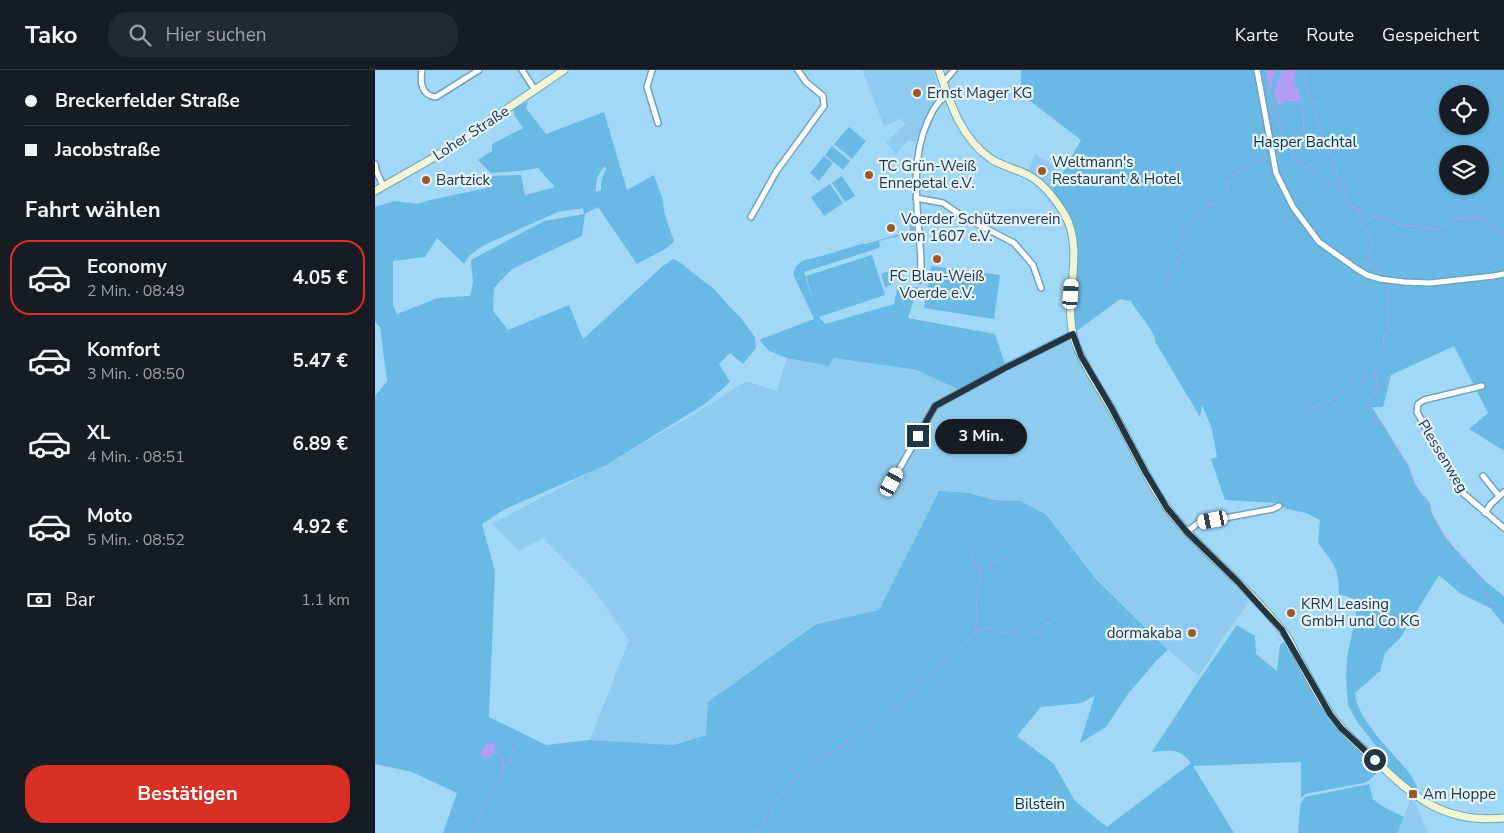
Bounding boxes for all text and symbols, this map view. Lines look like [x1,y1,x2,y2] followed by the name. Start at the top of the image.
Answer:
[108,12,458,57] search box
[25,19,78,51] text: Tako
[126,21,154,49] icon: search
[166,22,267,48] text: Hier suchen
[1235,23,1278,47] text: Karte
[1306,23,1354,47] text: Route
[1382,23,1479,47] text: Gespeichert
[927,83,1032,103] place label: Ernst Mager KG
[1439,85,1489,195] map controls
[1439,85,1489,135] button: locate
[911,87,923,99] marker: Ernst Mager KG
[55,88,240,114] text: Breckerfelder Straße
[429,101,513,165] street label: Loher Straße
[1253,132,1357,152] park label: Hasper Bachtal
[55,137,160,163] text: Jacobstraße
[1439,145,1489,195] button: layers
[1052,152,1182,189] place label: Weltmann's Restaurant & Hotel
[879,156,976,193] place label: TC Grün-Weiß Ennepetal e.V.
[1036,165,1048,177] marker: Weltmann's Restaurant & Hotel
[863,169,875,181] marker: TC Grün-Weiß Ennepetal e.V.
[436,170,490,190] place label: Bartzick
[420,174,432,186] marker: Bartzick
[25,195,161,225] text: Fahrt wählen
[900,209,1060,246] place label: Voerder Schützenverein von 1607 e.V.
[885,222,897,234] marker: Voerder Schützenverein von 1607 e.V.
[931,253,943,265] marker: FC Blau-Weiß Voerde e.V.
[87,254,167,280] text: Economy
[27,255,72,300] icon: car
[293,265,348,291] text: 4.05 €
[890,266,984,303] place label: FC Blau-Weiß Voerde e.V.
[1062,279,1079,309] car
[87,280,185,302] text: 2 Min. · 08:49
[87,337,160,363] text: Komfort
[27,338,72,383] icon: car
[293,348,348,374] text: 5.47 €
[87,363,185,385] text: 3 Min. · 08:50
[1413,416,1473,496] street label: Plessenweg
[935,418,1028,454] callout: 3 Min.
[87,420,110,446] text: XL
[27,421,72,466] icon: car
[907,425,929,447] route end
[958,425,1004,447] text: 3 Min.
[293,431,348,457] text: 6.89 €
[87,446,185,468] text: 4 Min. · 08:51
[878,465,905,499] car
[87,503,133,529] text: Moto
[27,504,72,549] icon: car
[1196,510,1229,530] car
[293,514,348,540] text: 4.92 €
[87,529,185,551] text: 5 Min. · 08:52
[25,586,53,614] icon: cash
[65,587,95,613] text: Bar
[301,589,350,611] text: 1.1 km
[1301,594,1420,631] place label: KRM Leasing GmbH und Co KG
[1285,607,1297,619] marker: KRM Leasing GmbH und Co KG
[1107,623,1182,643] place label: dormakaba
[1186,627,1198,639] marker: dormakaba
[1364,749,1386,771] route start
[25,765,350,823] button: Bestätigen
[1423,784,1496,804] place label: Am Hoppe
[1407,788,1419,800] marker: Am Hoppe
[1015,794,1065,814] park label: Bilstein

